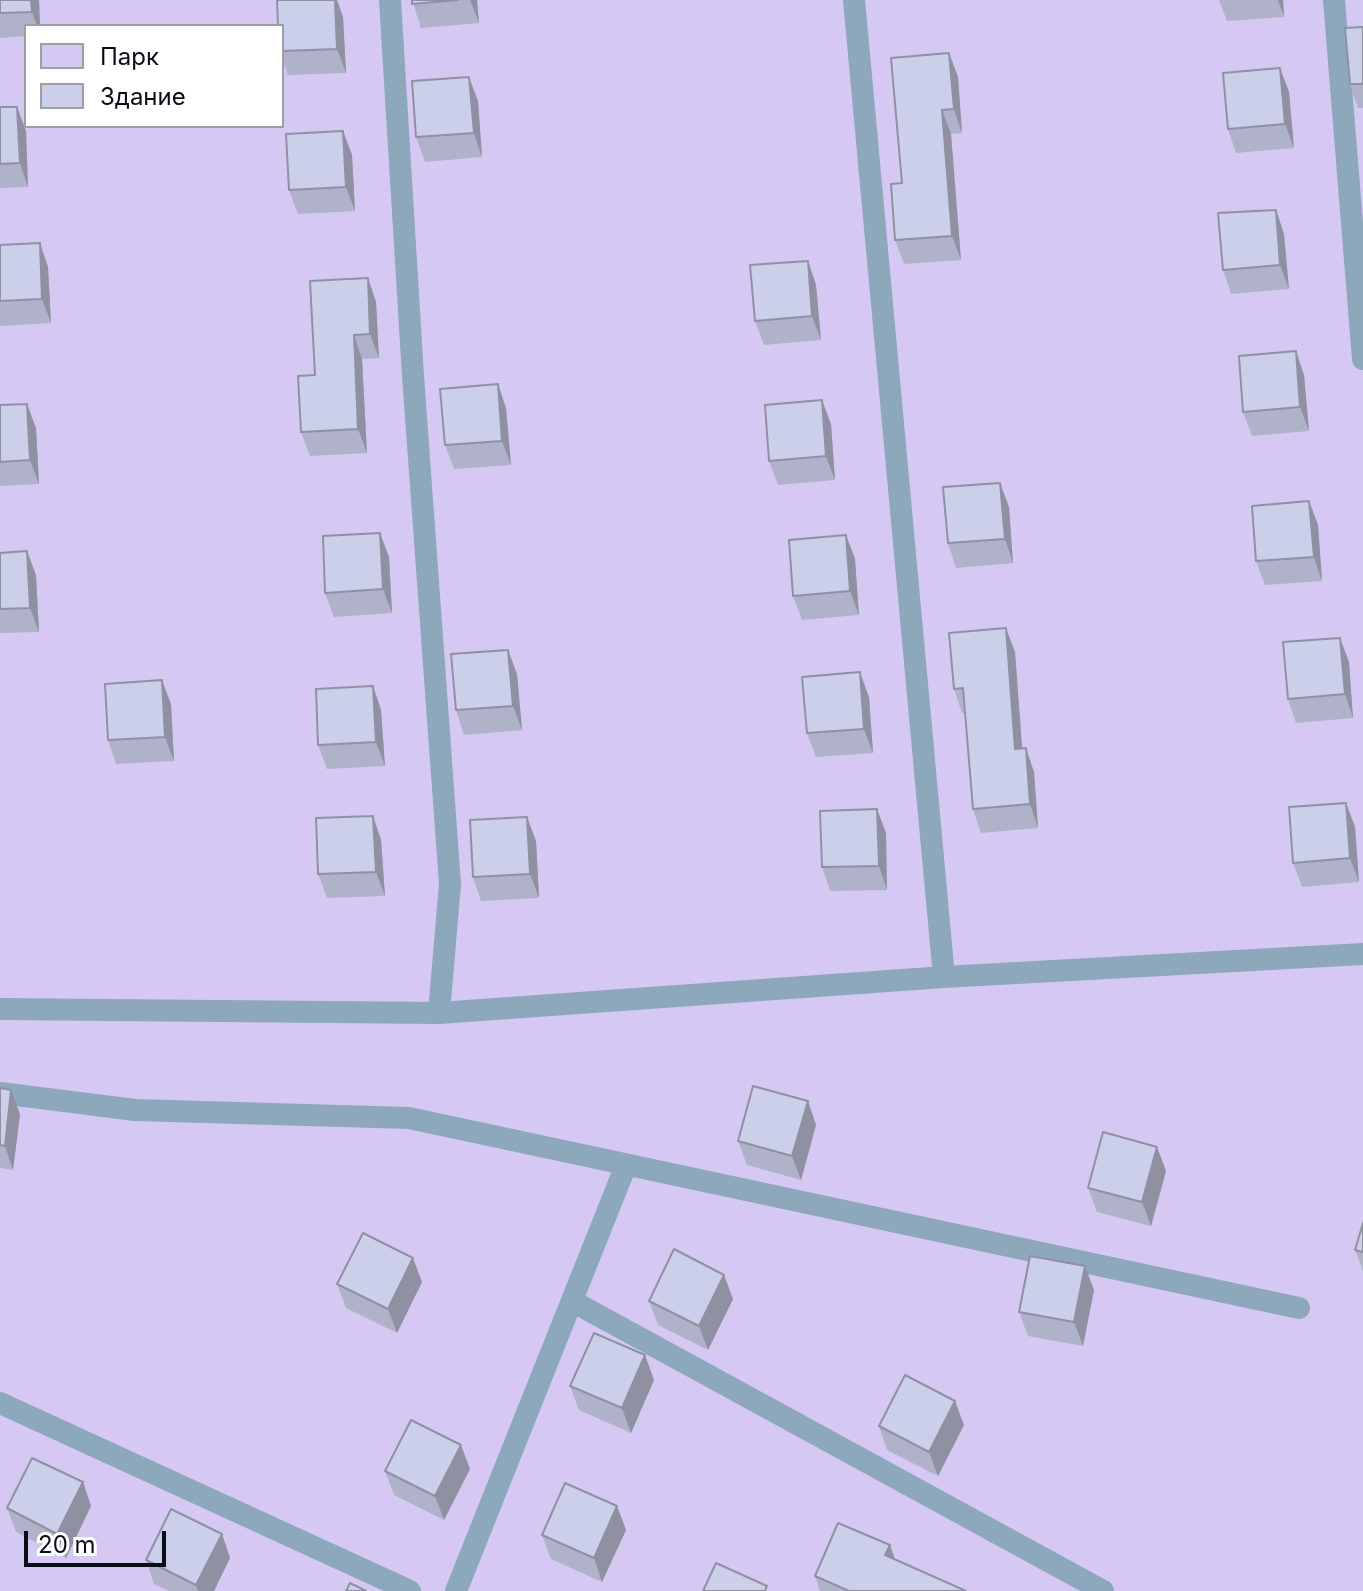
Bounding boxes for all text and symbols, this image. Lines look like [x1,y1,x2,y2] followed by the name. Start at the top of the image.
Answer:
[24,24,284,128] legend
[100,42,159,71] text: Парк
[100,82,186,111] text: Здание
[28,1515,170,1565] scale bar
[38,1530,96,1559] text: 20 m

